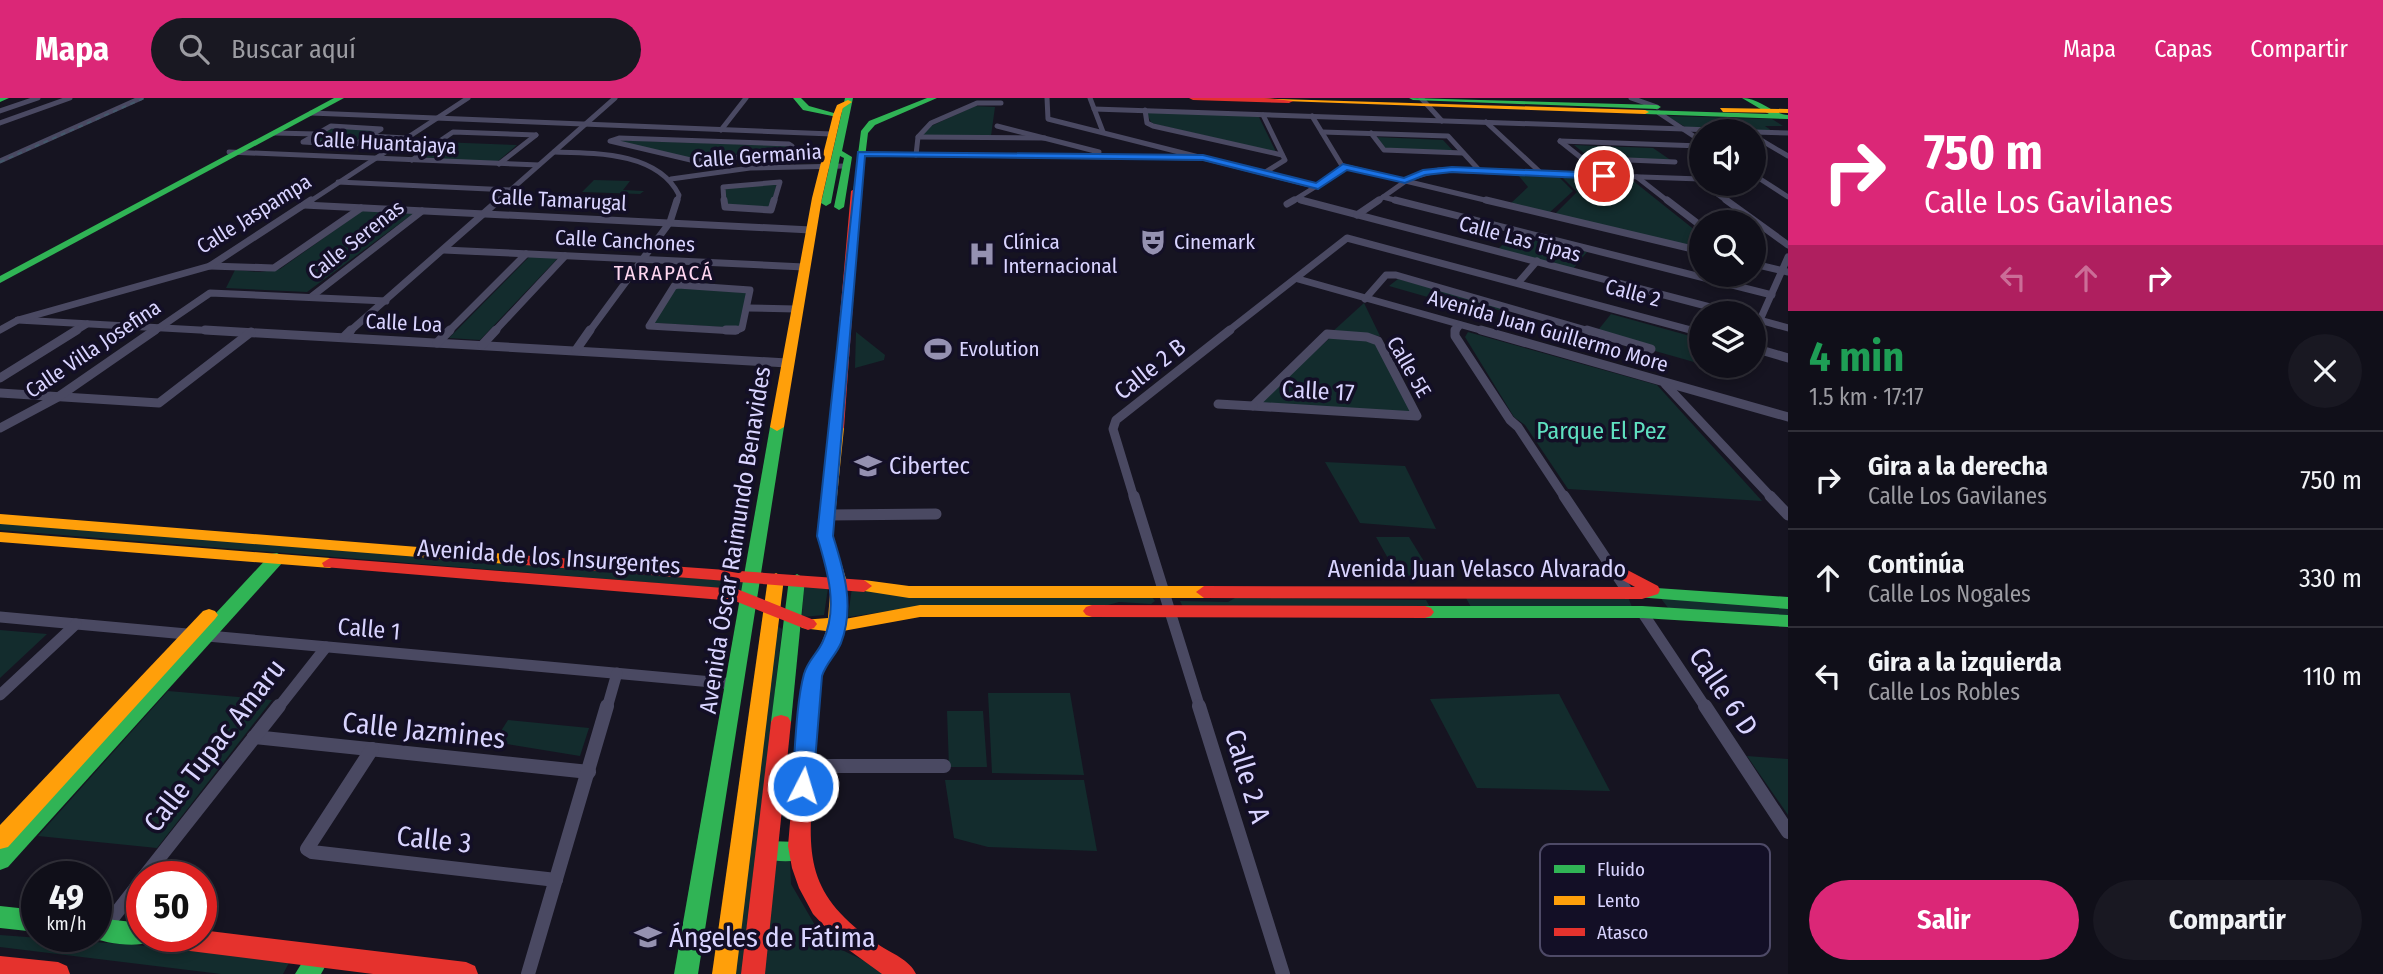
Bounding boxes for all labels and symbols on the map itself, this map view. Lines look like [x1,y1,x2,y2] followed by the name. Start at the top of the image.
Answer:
[313,126,457,160] street label: Calle Huantajaya
[691,139,823,173] street label: Calle Germania
[1574,146,1634,206] pin
[192,168,316,260] street label: Calle Jaspampa
[491,183,628,217] street label: Calle Tamarugal
[303,194,409,286] street label: Calle Serenas
[1456,210,1584,268] street label: Calle Las Tipas
[554,224,696,258] street label: Calle Canchones
[1138,227,1168,257] theatre icon: Cinemark
[1003,229,1118,279] place label: Clínica Internacional
[1174,229,1255,255] place label: Cinemark
[967,239,997,269] hospital icon: Clínica Internacional
[614,260,714,286] district label: TARAPACÁ
[1603,273,1663,313] street label: Calle 2
[1425,284,1671,378] street label: Avenida Juan Guillermo More
[20,294,166,404] street label: Calle Villa Josefina
[365,308,443,338] street label: Calle Loa
[1109,332,1191,406] street label: Calle 2 B
[1381,332,1437,402] street label: Calle 5E
[923,334,953,364] sports icon: Evolution
[959,336,1040,362] place label: Evolution
[694,364,776,716] street label: Avenida Óscar Raimundo Benavides
[1281,375,1355,407] street label: Calle 17
[1536,417,1666,445] park label: Parque El Pez
[853,451,883,481] school or university icon: Cibertec
[889,452,970,480] place label: Cibertec
[416,534,682,580] street label: Avenida de los Insurgentes
[1328,555,1626,583] street label: Avenida Juan Velasco Alvarado
[336,612,402,646] street label: Calle 1
[1682,641,1765,742] street label: Calle 6 D
[137,652,292,838] street label: Calle Tupac Amaru
[341,706,507,755] street label: Calle Jazmines
[1218,725,1277,827] street label: Calle 2 A
[766,749,840,823] position arrow
[395,819,473,860] street label: Calle 3
[1540,844,1770,956] legend
[1597,858,1645,881] text: Fluido
[126,861,217,952] speed limit sign: 50
[1597,889,1640,912] text: Lento
[669,921,876,954] place label: Ángeles de Fátima
[1597,921,1648,944] text: Atasco
[633,922,663,952] school or university icon: Ángeles de Fátima

